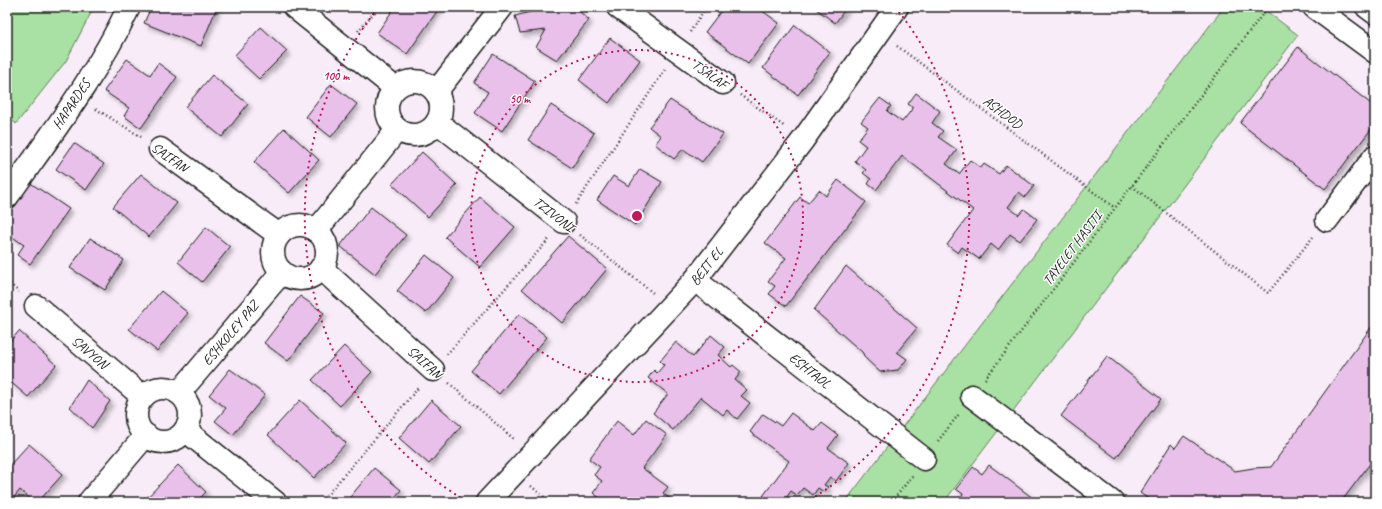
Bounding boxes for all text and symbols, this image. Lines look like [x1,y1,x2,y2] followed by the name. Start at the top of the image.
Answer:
[689,56,733,95] street label: TSALAF
[323,68,350,84] text: 100 m
[49,74,95,132] street label: HAPARDES
[510,91,531,107] text: 50 m
[980,92,1027,134] street label: ASHDOD
[148,139,193,177] street label: SAIFAN
[530,193,580,238] street label: TZIVONI
[1039,205,1108,289] street label: TAYELET HASITI
[630,209,644,223] centre of rings
[686,243,727,289] street label: BEIT EL
[199,296,264,369] street label: ESHKOLEY PAZ
[68,332,113,374] street label: SAVYON
[404,343,447,384] street label: SAIFAN
[786,349,834,392] street label: ESHTAOL

